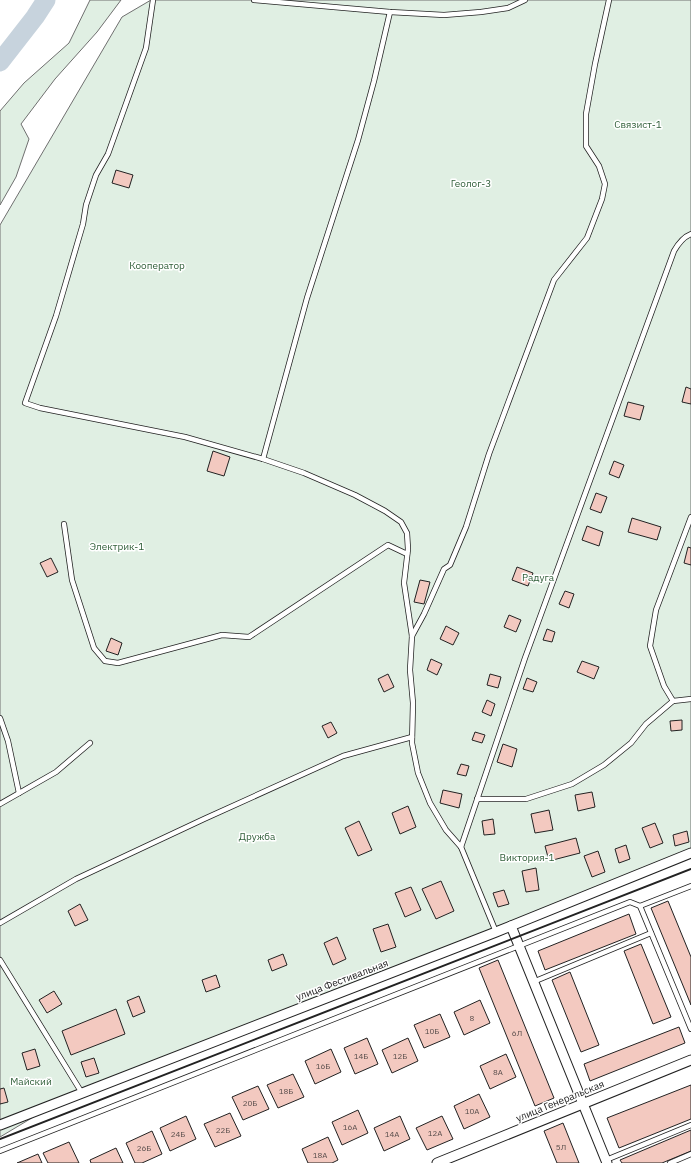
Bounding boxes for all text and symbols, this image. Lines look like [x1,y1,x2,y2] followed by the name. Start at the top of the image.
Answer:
[614,118,662,131] park label: Связист-1
[451,177,491,190] park label: Геолог-3
[129,259,185,272] park label: Кооператор
[90,540,144,553] park label: Электрик-1
[522,571,555,584] park label: Радуга
[239,830,276,843] park label: Дружба
[499,851,555,864] park label: Виктория-1
[294,956,390,1004] street label: улица Фестивальная
[470,1013,475,1023] house number: 8
[425,1026,439,1036] house number: 10Б
[512,1028,522,1038] house number: 6Л
[354,1051,368,1061] house number: 14Б
[393,1051,407,1061] house number: 12Б
[316,1061,330,1071] house number: 16Б
[493,1067,503,1077] house number: 8А
[10,1075,52,1088] park label: Майский
[514,1077,606,1125] street label: улица Генеральская
[279,1086,293,1096] house number: 18Б
[243,1098,257,1108] house number: 20Б
[465,1106,479,1116] house number: 10А
[343,1122,357,1132] house number: 16А
[216,1125,230,1135] house number: 22Б
[428,1128,442,1138] house number: 12А
[171,1129,185,1139] house number: 24Б
[385,1129,399,1139] house number: 14А
[556,1142,566,1152] house number: 5Л
[137,1143,151,1153] house number: 26Б
[313,1150,327,1160] house number: 18А

